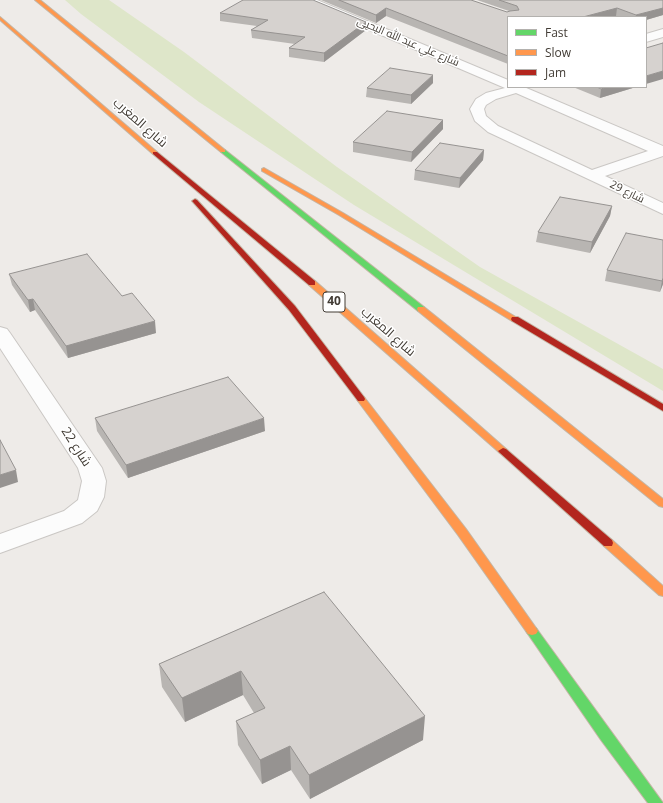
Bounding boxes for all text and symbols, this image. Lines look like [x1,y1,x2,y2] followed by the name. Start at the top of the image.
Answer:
[355,14,461,70] street label: شارع علي عبد الله اليحيى
[507,16,647,88] legend
[545,24,568,41] text: Fast
[545,44,571,61] text: Slow
[545,64,566,81] text: Jam
[110,95,170,151] street label: شارع المغرب
[608,178,646,206] street label: شارع 29
[323,292,345,312] road number: 40
[358,304,418,360] street label: شارع المغرب
[58,425,94,469] street label: شارع 22

